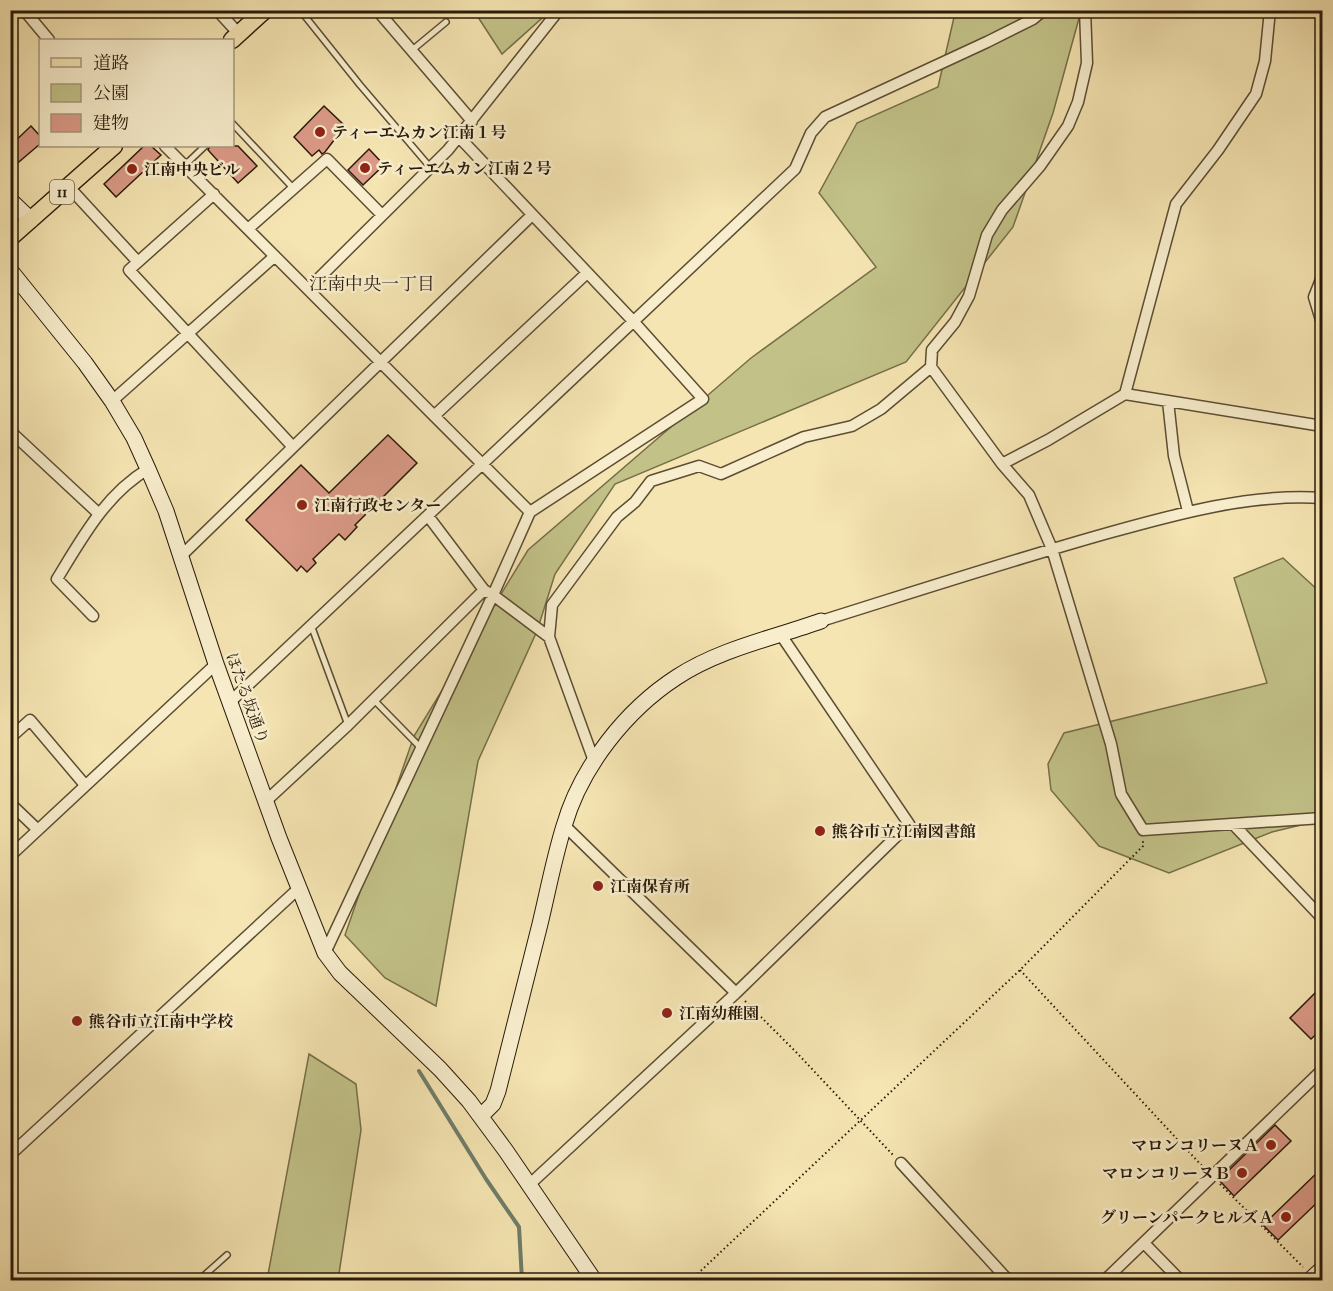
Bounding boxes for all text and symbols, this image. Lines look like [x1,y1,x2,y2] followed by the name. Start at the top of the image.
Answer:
[39,39,234,147] legend
[93,53,129,74] text: 道路
[93,83,129,104] text: 公園
[93,113,129,134] text: 建物
[332,123,507,142] place label: ティーエムカン江南１号
[313,125,327,139] marker: ティーエムカン江南１号
[377,159,552,178] place label: ティーエムカン江南２号
[144,160,240,179] place label: 江南中央ビル
[358,161,372,175] marker: ティーエムカン江南２号
[125,162,139,176] marker: 江南中央ビル
[50,180,74,204] road number: 11
[309,274,435,295] district label: 江南中央一丁目
[314,496,441,515] place label: 江南行政センター
[295,498,309,512] marker: 江南行政センター
[222,650,273,747] street label: ほたる坂通り
[832,822,976,841] place label: 熊谷市立江南図書館
[813,824,827,838] marker: 熊谷市立江南図書館
[610,877,690,896] place label: 江南保育所
[591,879,605,893] marker: 江南保育所
[679,1004,759,1023] place label: 江南幼稚園
[660,1006,674,1020] marker: 江南幼稚園
[89,1012,234,1031] place label: 熊谷市立江南中学校
[70,1014,84,1028] marker: 熊谷市立江南中学校
[1131,1136,1259,1155] place label: マロンコリーヌＡ
[1264,1138,1278,1152] marker: マロンコリーヌＡ
[1102,1164,1230,1183] place label: マロンコリーヌＢ
[1235,1166,1249,1180] marker: マロンコリーヌＢ
[1100,1208,1274,1227] place label: グリーンパークヒルズＡ
[1279,1210,1293,1224] marker: グリーンパークヒルズＡ

